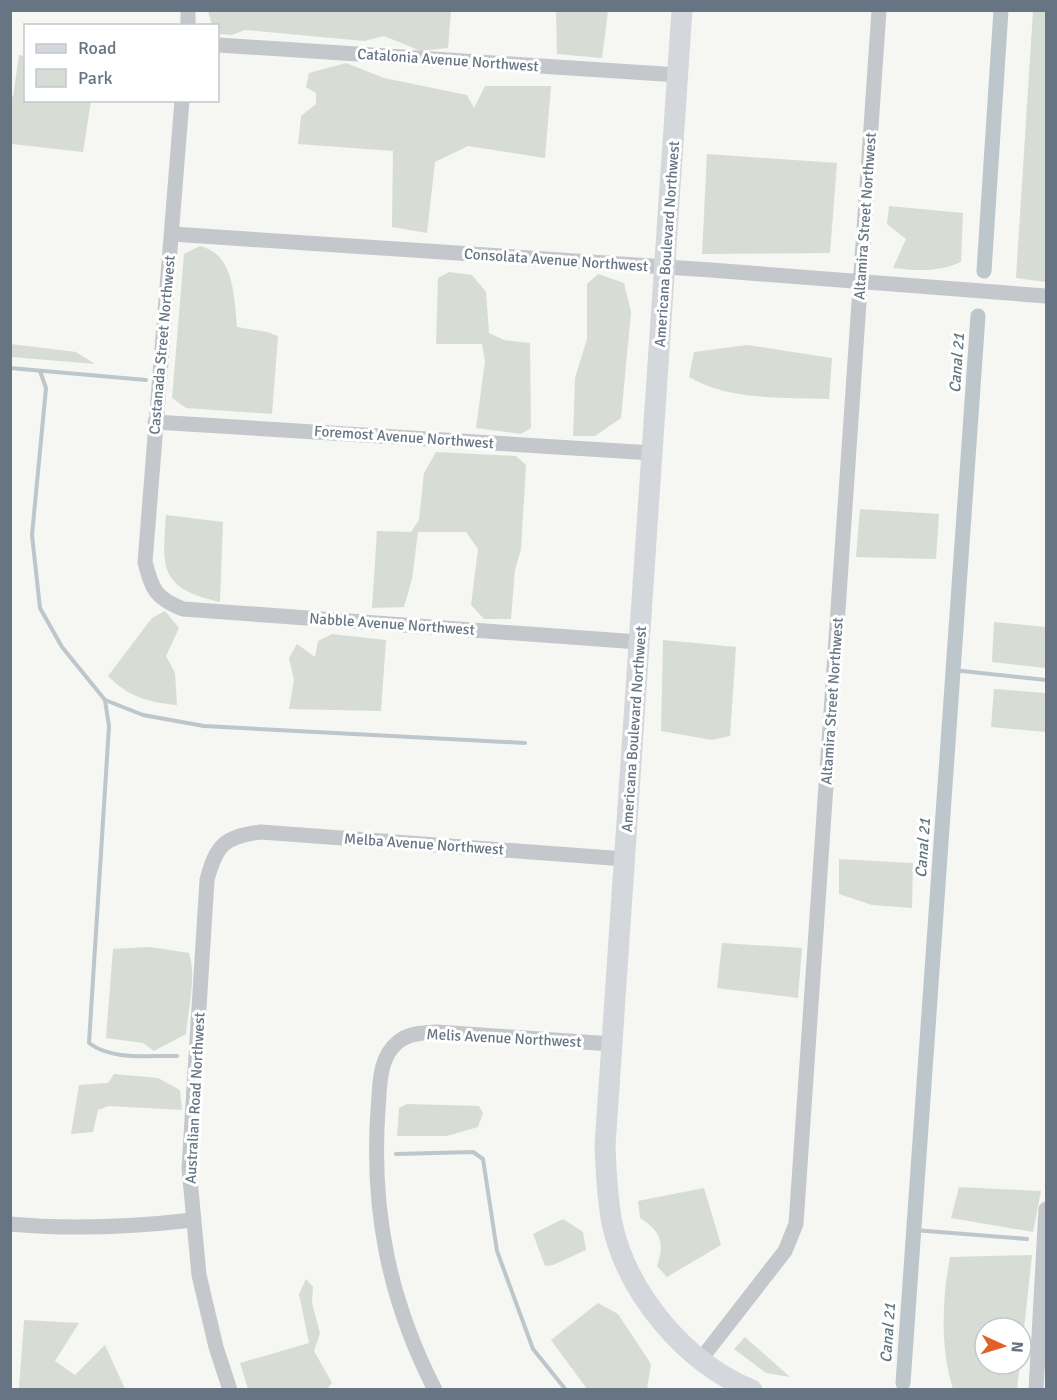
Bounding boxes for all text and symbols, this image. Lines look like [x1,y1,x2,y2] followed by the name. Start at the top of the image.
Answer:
[24,24,219,102] legend
[78,37,117,59] text: Road
[357,45,539,75] street label: Catalonia Avenue Northwest
[78,67,113,89] text: Park
[850,132,880,300] street label: Altamira Street Northwest
[651,140,683,348] street label: Americana Boulevard Northwest
[463,245,649,275] street label: Consolata Avenue Northwest
[145,255,179,435] street label: Castanada Street Northwest
[945,332,969,394] water label: Canal 21
[314,422,494,452] street label: Foremost Avenue Northwest
[309,609,475,639] street label: Nabble Avenue Northwest
[817,617,847,785] street label: Altamira Street Northwest
[618,625,650,833] street label: Americana Boulevard Northwest
[911,817,935,879] water label: Canal 21
[344,829,504,859] street label: Melba Avenue Northwest
[182,1012,208,1184] street label: Australian Road Northwest
[426,1025,582,1051] street label: Melis Avenue Northwest
[876,1302,900,1364] water label: Canal 21
[973,1316,1033,1376] north arrow
[1007,1341,1027,1353] text: N

